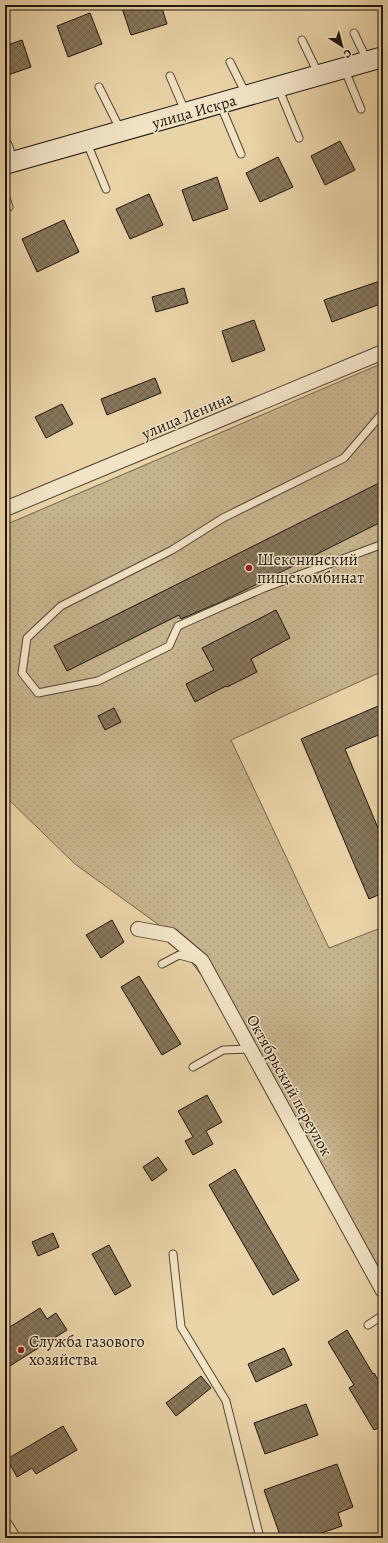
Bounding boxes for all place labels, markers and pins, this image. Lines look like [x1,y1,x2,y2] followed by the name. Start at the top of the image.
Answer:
[257,549,364,589] place label: Шекснинский пищекомбинат
[244,563,254,573] marker: Шекснинский пищекомбинат
[29,1331,145,1371] place label: Служба газового хозяйства
[16,1345,26,1355] marker: Служба газового хозяйства

